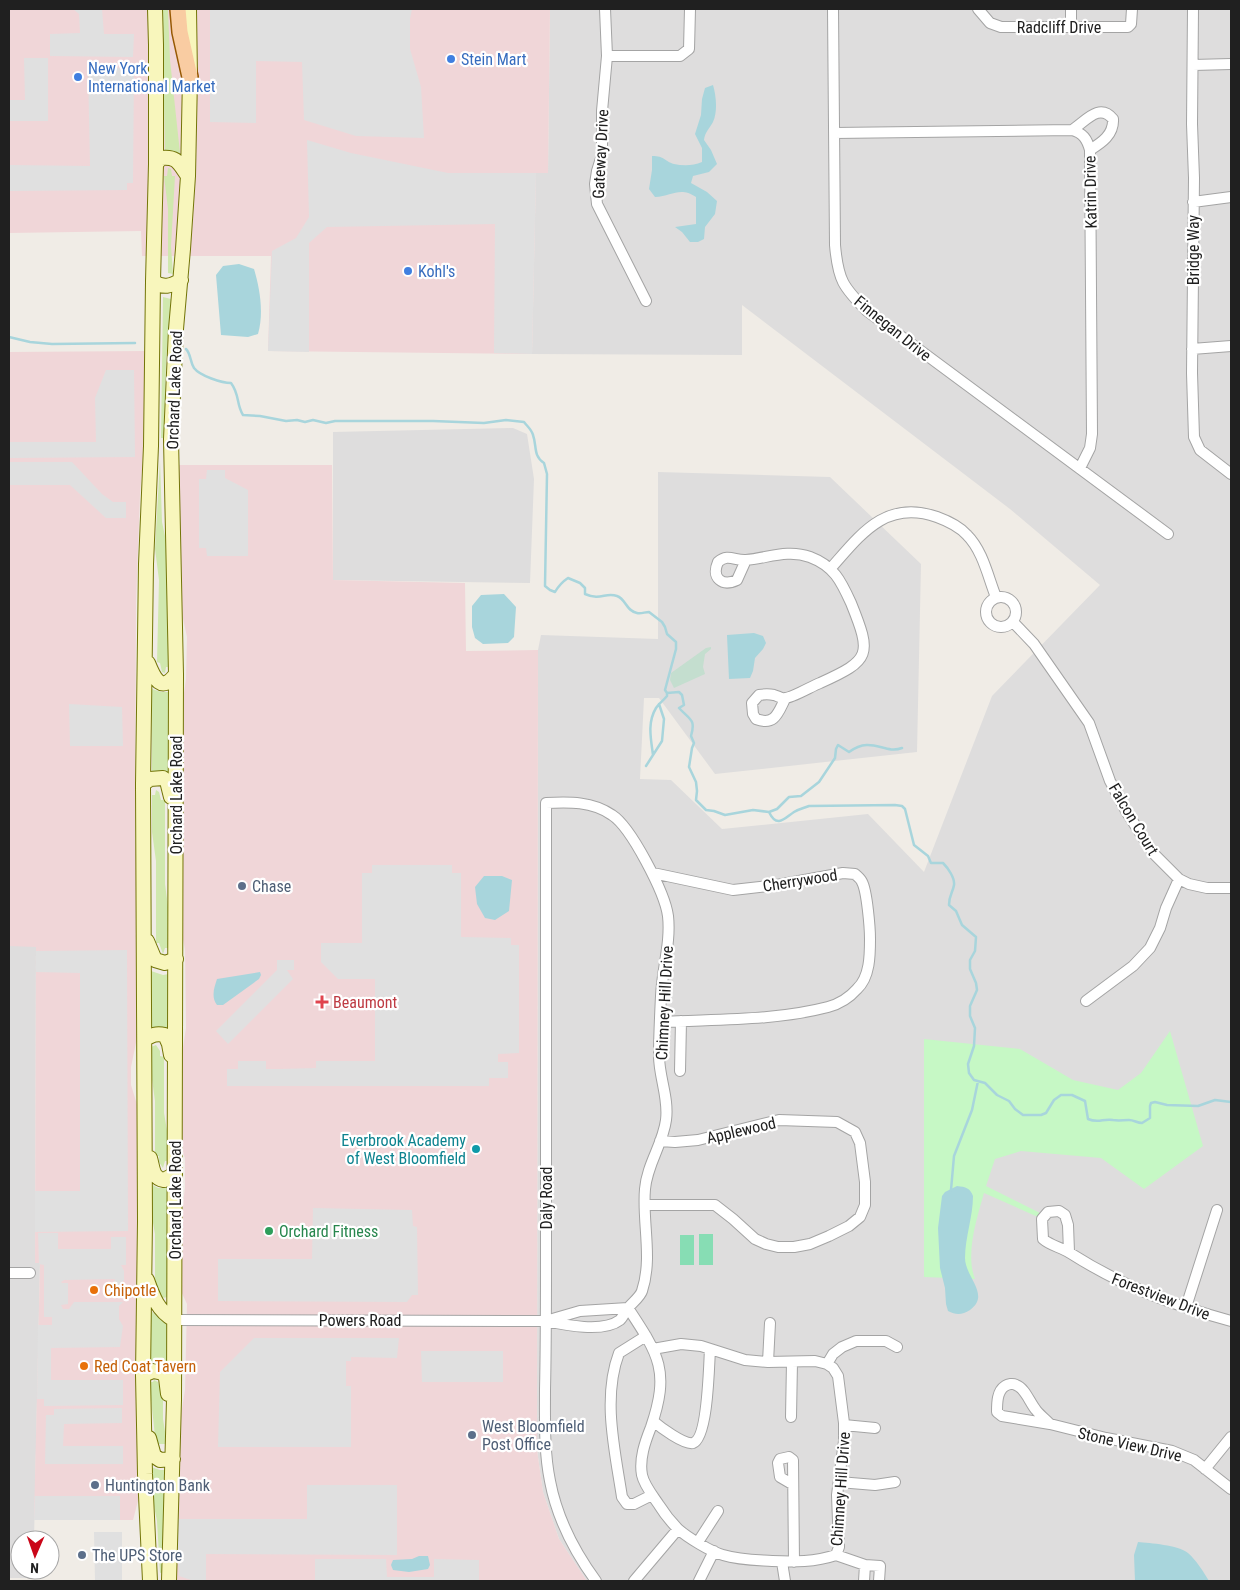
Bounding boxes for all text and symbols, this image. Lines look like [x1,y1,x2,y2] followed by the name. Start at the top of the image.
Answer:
[1017,18,1101,37] street label: Radcliff Drive
[461,50,527,69] place label: Stein Mart
[445,53,457,65] marker: Stein Mart
[88,59,216,96] place label: New York International Market
[72,71,84,83] marker: New York International Market
[589,109,612,199] street label: Gateway Drive
[1080,155,1101,229] street label: Katrin Drive
[1184,214,1203,285] street label: Bridge Way
[418,262,455,281] place label: Kohl's
[402,265,414,277] marker: Kohl's
[850,292,935,365] street label: Finnegan Drive
[163,330,186,450] street label: Orchard Lake Road
[167,735,186,855] street label: Orchard Lake Road
[1105,780,1163,859] street label: Falcon Court
[761,865,839,896] street label: Cherrywood
[252,877,291,896] place label: Chase
[236,880,248,892] marker: Chase
[652,945,677,1061] street label: Chimney Hill Drive
[333,993,397,1012] place label: Beaumont
[315,995,329,1009] marker: Beaumont
[705,1113,778,1148] street label: Applewood
[341,1131,466,1168] place label: Everbrook Academy of West Bloomfield
[166,1140,185,1260] street label: Orchard Lake Road
[470,1143,482,1155] marker: Everbrook Academy of West Bloomfield
[537,1167,556,1229] street label: Daly Road
[279,1222,378,1241] place label: Orchard Fitness
[263,1225,275,1237] marker: Orchard Fitness
[1109,1269,1213,1324] street label: Forestview Drive
[104,1281,156,1300] place label: Chipotle
[88,1284,100,1296] marker: Chipotle
[319,1311,401,1330] street label: Powers Road
[94,1357,196,1376] place label: Red Coat Tavern
[78,1360,90,1372] marker: Red Coat Tavern
[482,1417,585,1454] place label: West Bloomfield Post Office
[1076,1423,1184,1466] street label: Stone View Drive
[466,1429,478,1441] marker: West Bloomfield Post Office
[827,1431,854,1547] street label: Chimney Hill Drive
[105,1476,211,1495] place label: Huntington Bank
[89,1479,101,1491] marker: Huntington Bank
[10,1530,60,1580] north arrow
[92,1546,182,1565] place label: The UPS Store
[76,1549,88,1561] marker: The UPS Store
[30,1560,39,1576] text: N

